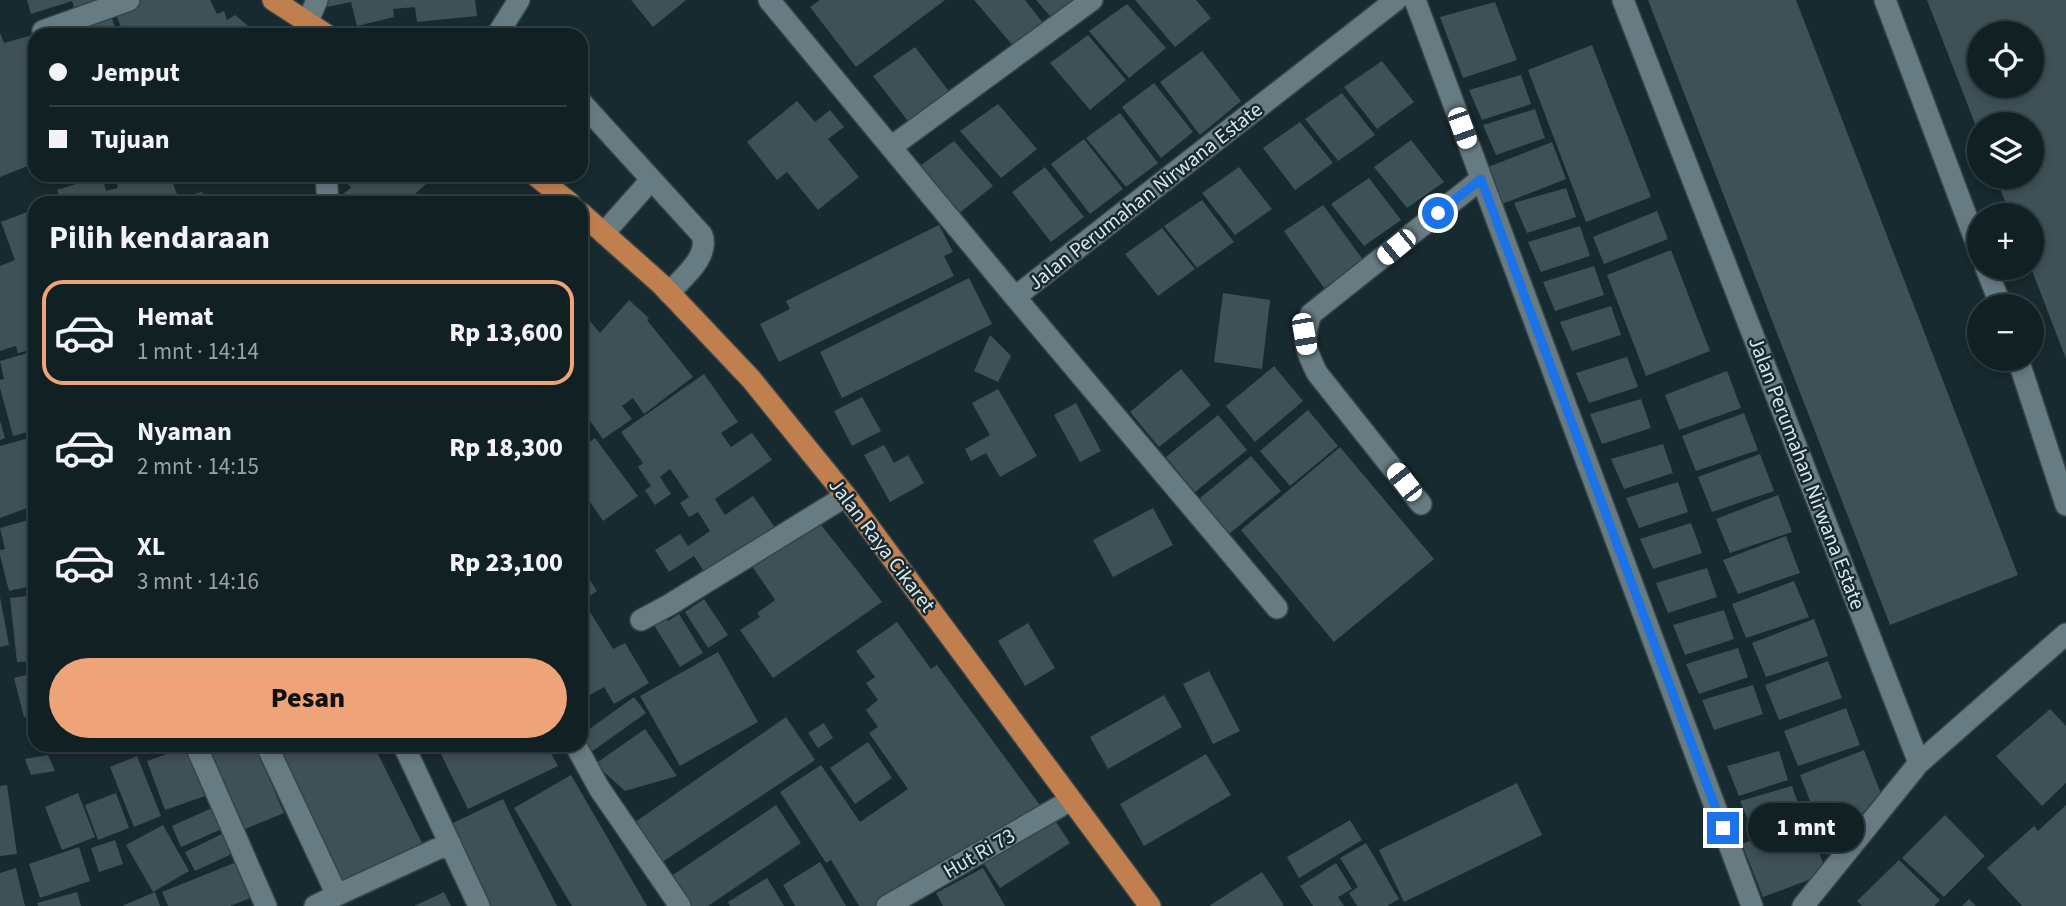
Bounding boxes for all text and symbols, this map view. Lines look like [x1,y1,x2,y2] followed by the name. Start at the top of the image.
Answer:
[1967,21,2044,371] map controls
[1967,21,2044,98] button: locate
[91,54,180,91] text: Jemput
[1021,95,1269,297] street label: Jalan Perumahan Nirwana Estate
[1445,105,1480,151] car
[1967,112,2044,189] button: layers
[91,121,170,158] text: Tujuan
[1422,197,1454,229] route start
[1967,203,2044,280] button: +
[49,215,270,261] text: Pilih kendaraan
[1374,226,1419,268] car
[1967,294,2044,371] button: −
[137,298,213,335] text: Hemat
[53,301,116,364] icon: car
[1291,311,1318,357] car
[449,314,563,351] text: Rp 13,600
[1741,332,1873,614] street label: Jalan Perumahan Nirwana Estate
[137,335,259,368] text: 1 mnt · 14:14
[137,413,232,450] text: Nyaman
[53,416,116,479] icon: car
[449,429,563,466] text: Rp 18,300
[137,450,259,483] text: 2 mnt · 14:15
[1383,459,1426,505] car
[822,472,942,618] street label: Jalan Raya Cikaret
[137,528,165,565] text: XL
[53,531,116,594] icon: car
[449,544,563,581] text: Rp 23,100
[137,565,259,598] text: 3 mnt · 14:16
[49,658,567,738] button: Pesan
[1748,804,1863,852] callout: 1 mnt
[1777,811,1836,844] text: 1 mnt
[1707,812,1739,844] route end
[937,820,1021,886] street label: Hut Ri 73

